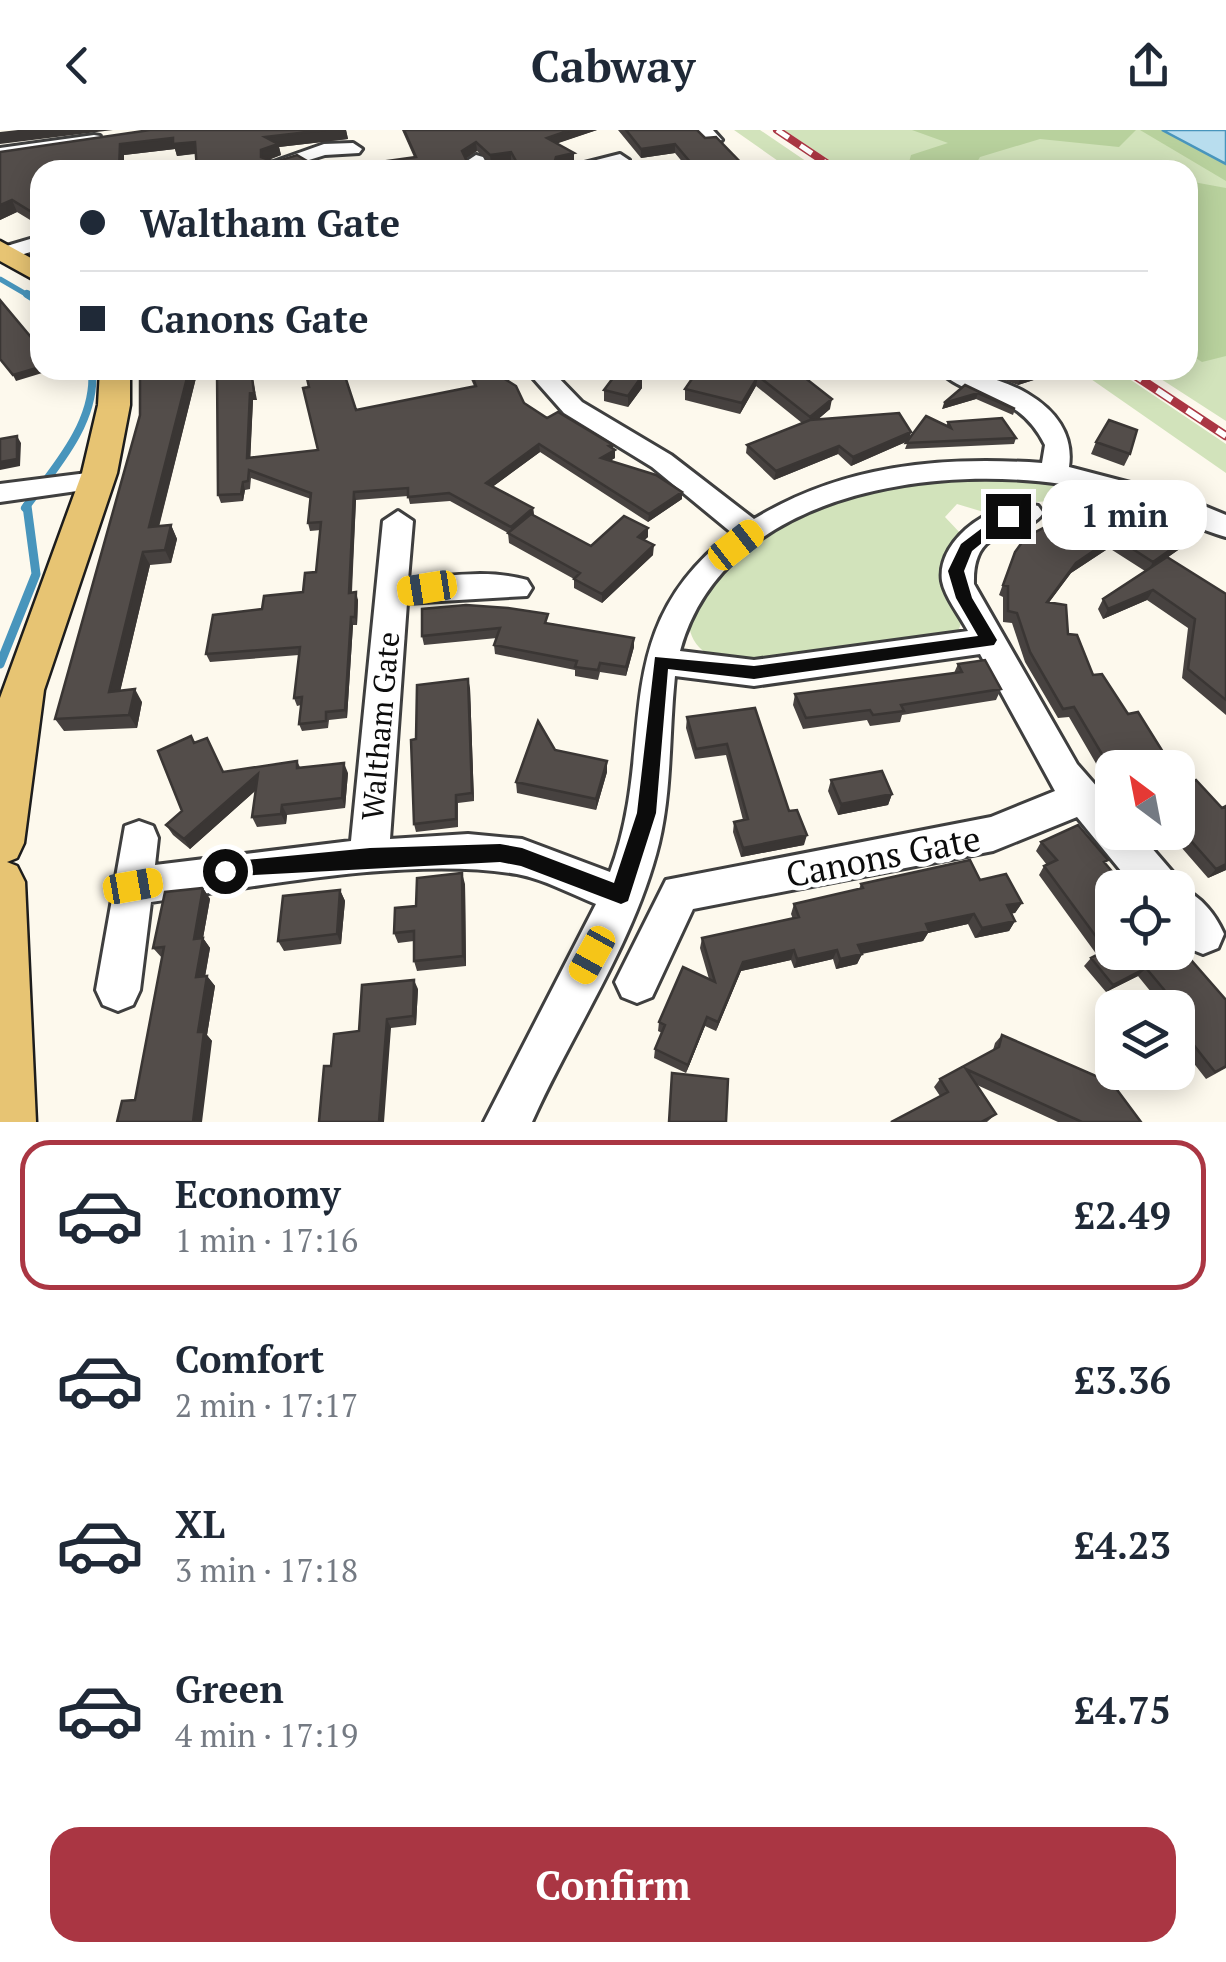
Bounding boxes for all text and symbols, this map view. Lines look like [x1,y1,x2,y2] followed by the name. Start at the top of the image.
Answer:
[531,35,695,95] text: Cabway
[50,38,105,93] icon: back
[1121,38,1176,93] icon: share
[140,198,400,248] text: Waltham Gate
[140,294,369,344] text: Canons Gate
[1043,481,1208,551] callout: 1 min
[986,494,1031,539] route end
[1081,494,1168,536] text: 1 min
[703,515,769,575] car
[395,568,459,608] car
[352,630,408,822] street label: Waltham Gate
[1095,750,1195,850] north arrow
[1095,750,1195,1090] map controls
[782,815,984,897] street label: Canons Gate
[203,849,248,894] route start
[101,866,165,906] car
[1095,870,1195,970] button: locate
[564,921,620,989] car
[1095,990,1195,1090] button: layers
[175,1169,341,1219] text: Economy
[55,1170,145,1260] icon: car
[1074,1190,1171,1240] text: £2.49
[175,1219,358,1261] text: 1 min · 17:16
[175,1334,324,1384] text: Comfort
[55,1335,145,1425] icon: car
[1074,1355,1171,1405] text: £3.36
[175,1384,358,1426] text: 2 min · 17:17
[175,1499,225,1549] text: XL
[55,1500,145,1590] icon: car
[1074,1520,1171,1570] text: £4.23
[175,1549,358,1591] text: 3 min · 17:18
[175,1664,284,1714] text: Green
[55,1665,145,1755] icon: car
[1074,1685,1171,1735] text: £4.75
[175,1714,358,1756] text: 4 min · 17:19
[50,1827,1176,1942] button: Confirm

